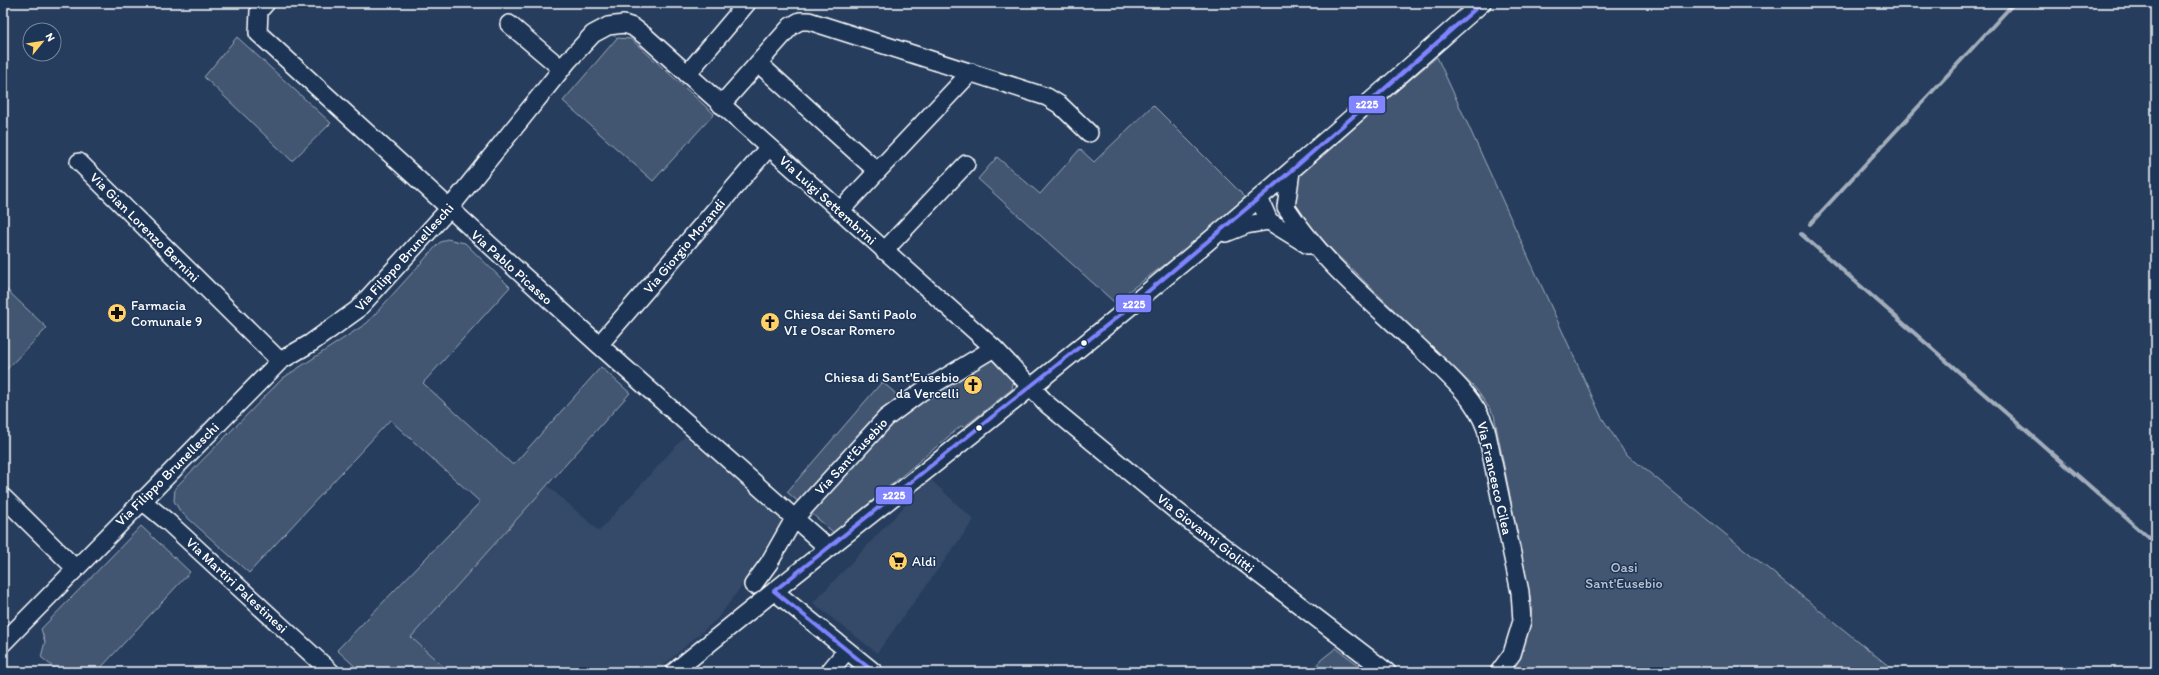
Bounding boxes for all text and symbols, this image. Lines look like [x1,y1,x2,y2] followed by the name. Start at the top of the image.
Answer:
[22,22,62,62] north arrow
[43,31,58,44] text: N
[1348,95,1386,114] line badge: z225
[1356,98,1378,111] text: z225
[775,152,880,249] street label: Via Luigi Settembrini
[86,169,203,286] street label: Via Gian Lorenzo Bernini
[640,196,729,297] street label: Via Giorgio Morandi
[351,200,457,315] street label: Via Filippo Brunelleschi
[467,226,556,308] street label: Via Pablo Picasso
[1115,294,1152,313] line badge: z225
[131,297,202,330] place label: Farmacia Comunale 9
[1123,298,1145,311] text: z225
[106,302,128,324] pharmacy icon: Farmacia Comunale 9
[784,306,917,339] place label: Chiesa dei Santi Paolo VI e Oscar Romero
[759,311,781,333] church icon: Chiesa dei Santi Paolo VI e Oscar Romero
[1079,338,1089,348] unlabelled marker
[824,369,959,402] place label: Chiesa di Sant'Eusebio da Vercelli
[962,374,984,396] church icon: Chiesa di Sant'Eusebio da Vercelli
[811,414,891,498] street label: Via Sant'Eusebio
[112,419,223,530] street label: Via Filippo Brunelleschi
[1473,420,1516,536] street label: Via Francesco Cilea
[974,423,984,433] unlabelled marker
[875,486,913,505] line badge: z225
[883,489,905,502] text: z225
[1154,490,1258,577] street label: Via Giovanni Giolitti
[182,534,291,637] street label: Via Martiri Palestinesi
[887,550,909,572] supermarket icon: Aldi
[912,553,936,570] place label: Aldi
[1585,559,1663,592] park label: Oasi Sant'Eusebio

